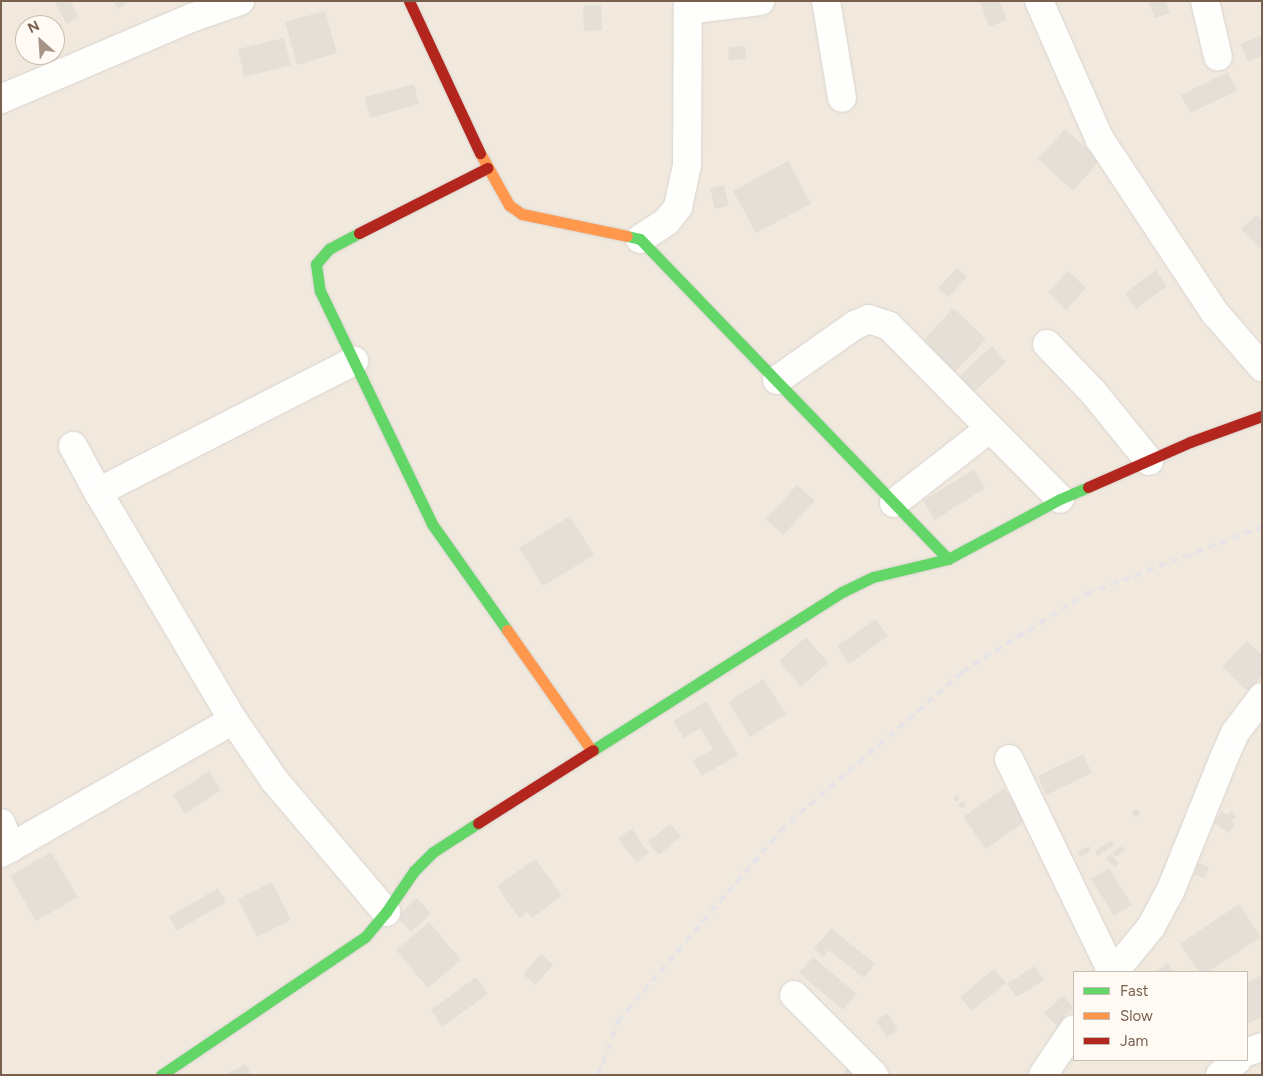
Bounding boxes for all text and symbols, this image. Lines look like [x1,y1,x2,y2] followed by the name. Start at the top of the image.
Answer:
[15,15,65,65] north arrow
[25,17,42,37] text: N
[1073,971,1248,1061] legend
[1120,982,1148,1000] text: Fast
[1120,1007,1153,1025] text: Slow
[1120,1032,1148,1050] text: Jam

